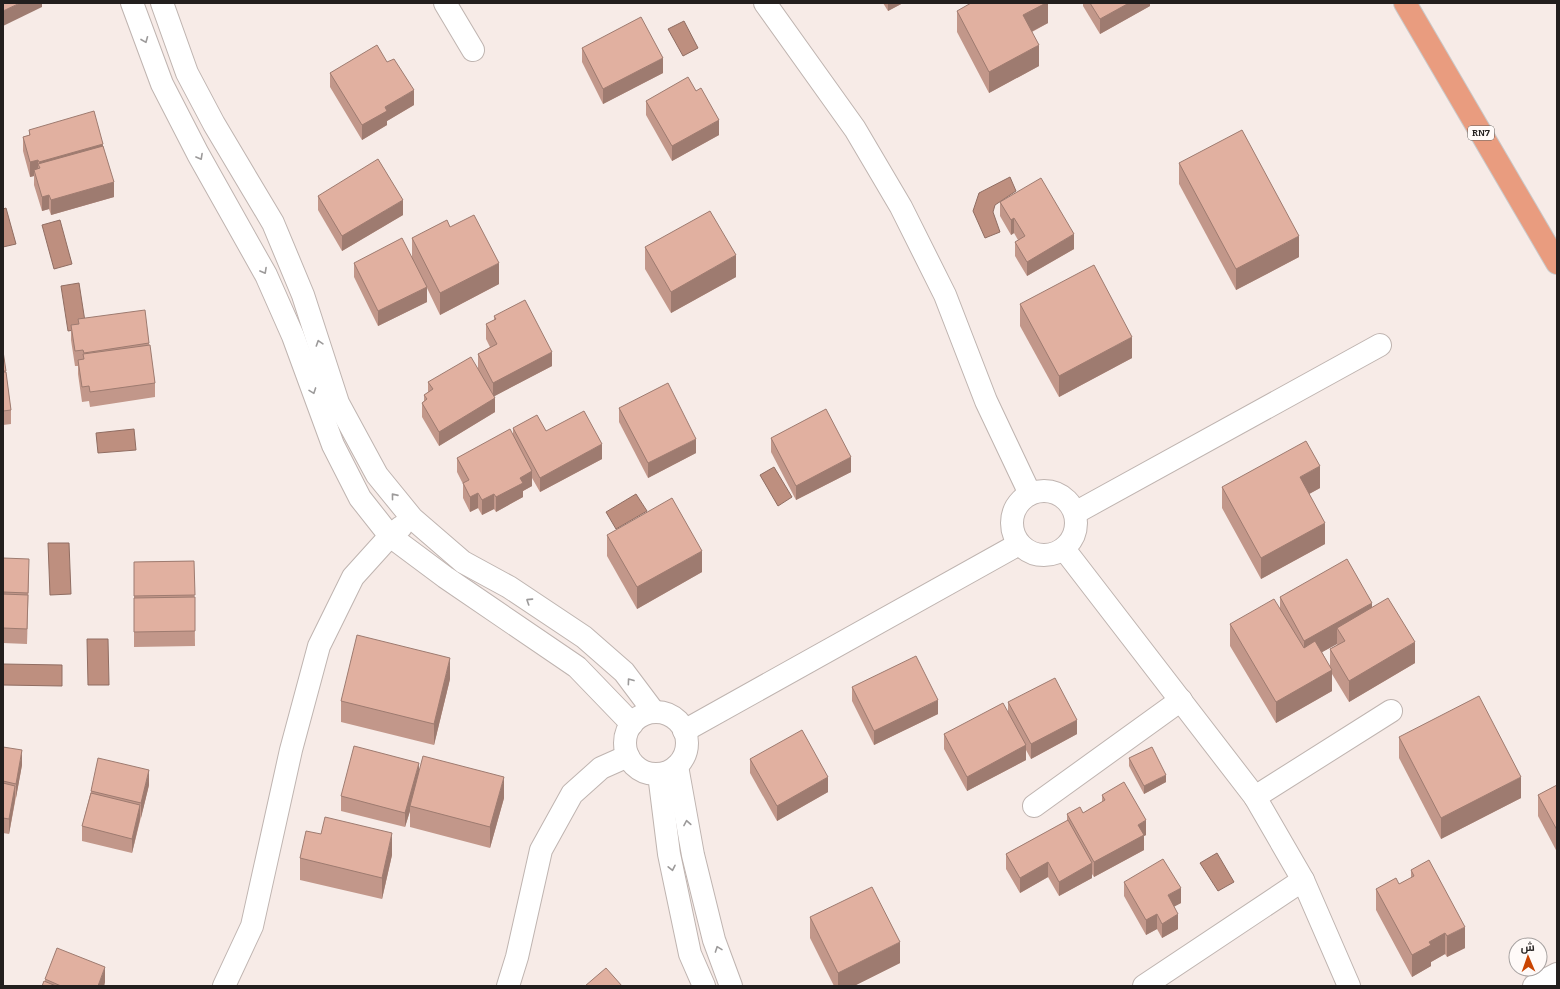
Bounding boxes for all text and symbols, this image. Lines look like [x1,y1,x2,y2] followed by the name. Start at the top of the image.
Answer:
[140,36,148,43] one-way arrow
[1468,126,1494,140] road number: RN7
[196,153,203,160] one-way arrow
[259,266,266,274] one-way arrow
[315,340,324,347] one-way arrow
[308,387,316,394] one-way arrow
[392,494,399,501] one-way arrow
[526,598,533,606] one-way arrow
[628,678,635,685] one-way arrow
[684,820,692,826] one-way arrow
[667,865,675,871] one-way arrow
[1508,937,1548,977] north arrow
[1520,941,1535,954] text: ش
[714,946,722,953] one-way arrow

